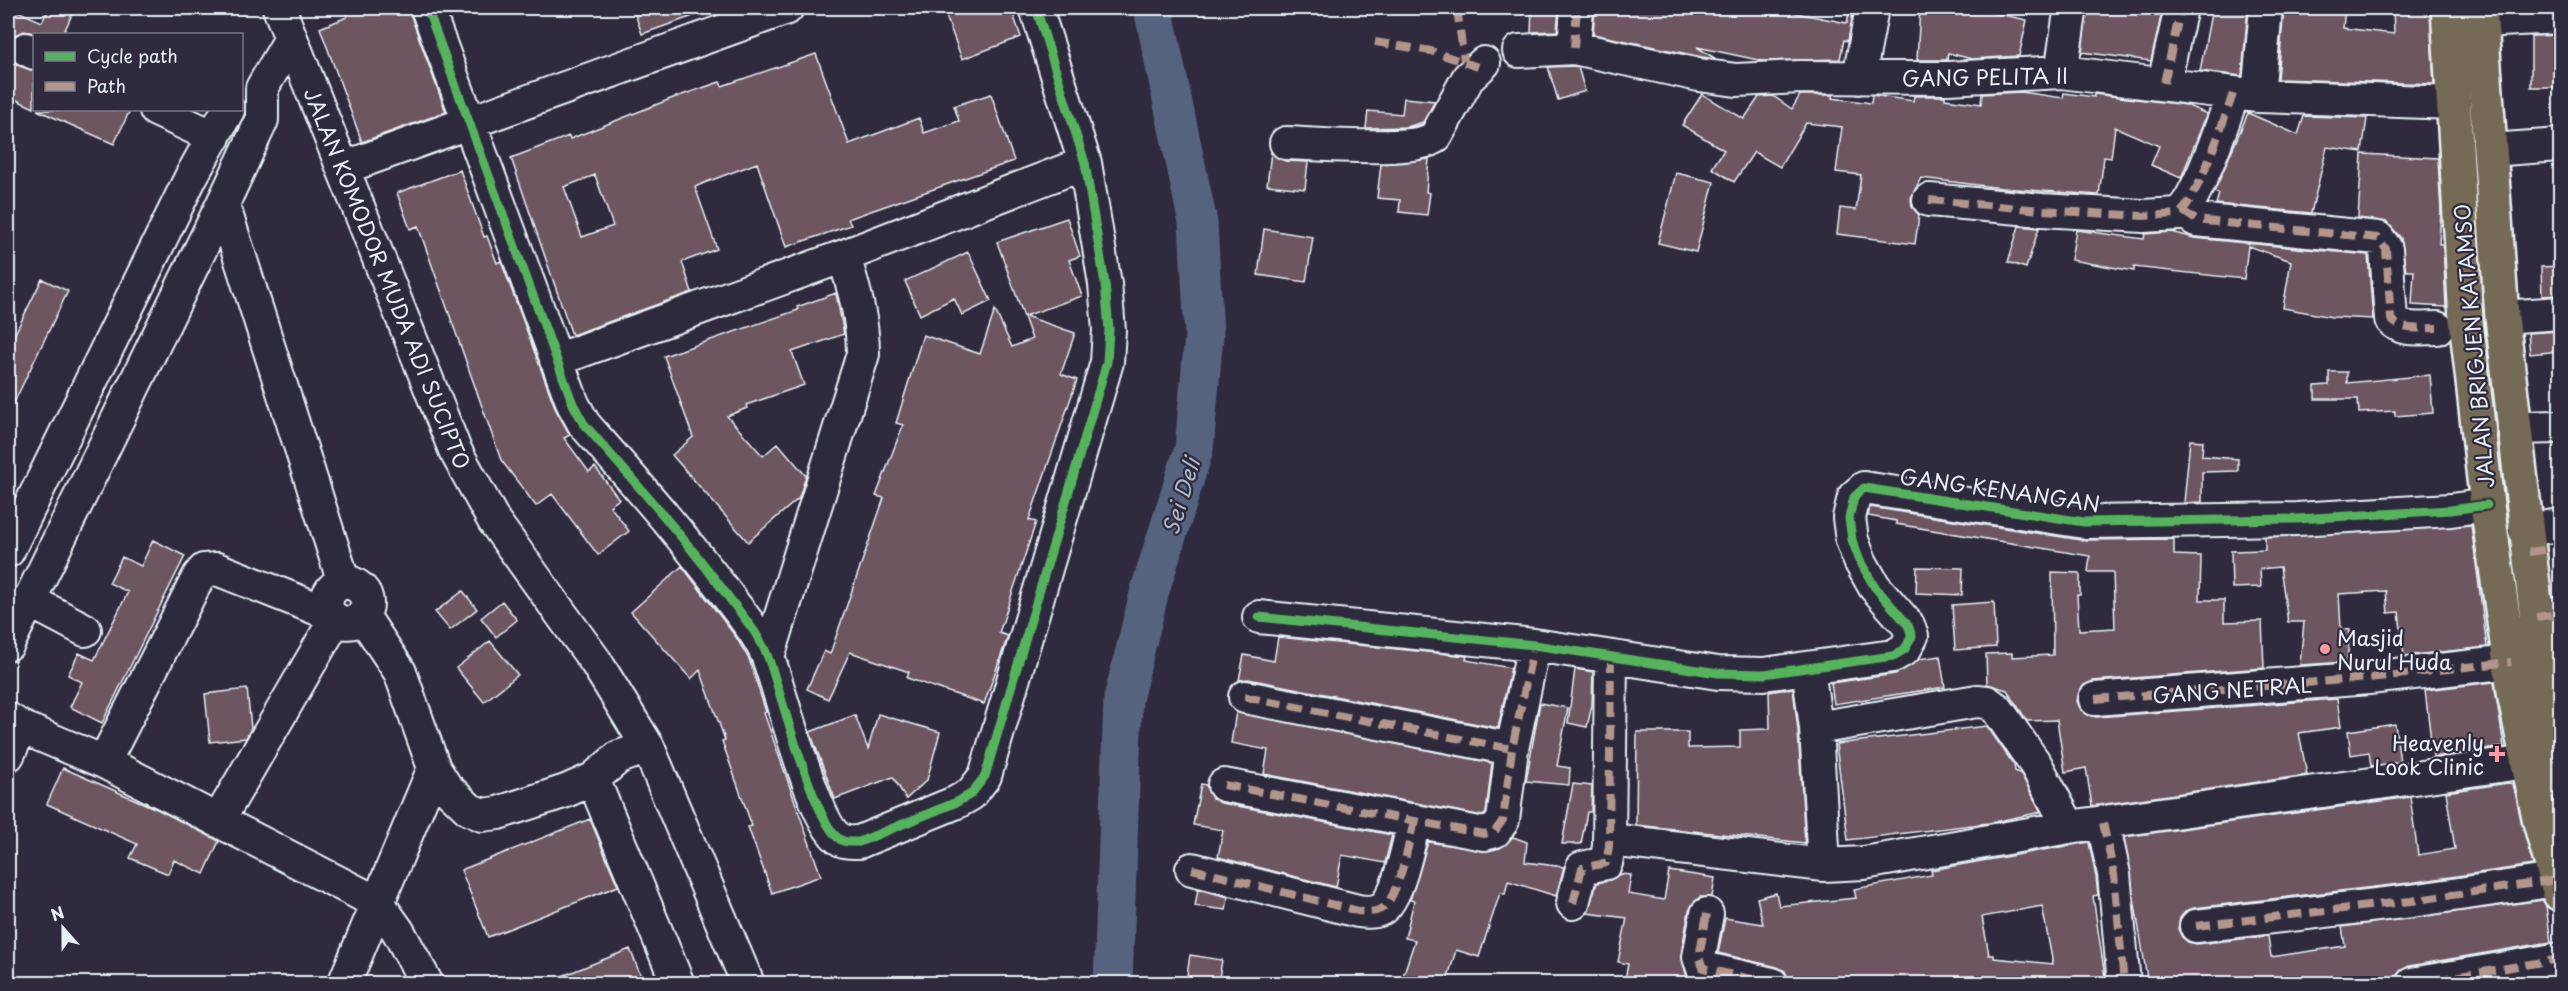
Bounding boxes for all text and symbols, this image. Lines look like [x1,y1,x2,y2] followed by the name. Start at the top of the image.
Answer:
[33,33,243,111] legend
[87,42,178,69] text: Cycle path
[1901,59,2069,93] street label: GANG PELITA II
[87,72,126,99] text: Path
[297,82,479,474] street label: JALAN KOMODOR MUDA ADI SUCIPTO
[2445,203,2501,489] street label: JALAN BRIGJEN KATAMSO
[1153,451,1208,538] water label: Sei Deli
[1898,459,2102,519] street label: GANG KENANGAN
[2337,621,2452,677] place label: Masjid Nurul Huda
[2318,642,2332,656] marker: Masjid Nurul Huda
[2151,667,2313,711] street label: GANG NETRAL
[2374,726,2484,782] place label: Heavenly Look Clinic
[2488,745,2506,763] marker: Heavenly Look Clinic
[33,898,93,958] north arrow
[47,900,67,927] text: N

